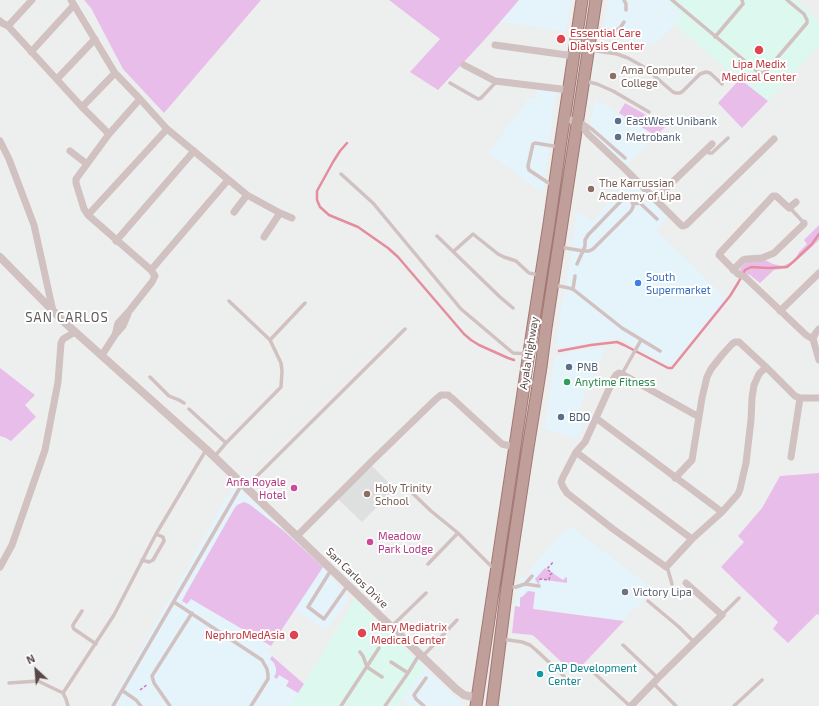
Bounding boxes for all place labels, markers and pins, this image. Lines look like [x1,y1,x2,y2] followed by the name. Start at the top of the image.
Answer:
[570,26,644,52] place label: Essential Care Dialysis Center
[555,33,567,45] marker: Essential Care Dialysis Center
[753,44,765,56] marker: Lipa Medix Medical Center
[722,57,796,83] place label: Lipa Medix Medical Center
[621,63,695,89] place label: Ama Computer College
[608,71,618,81] marker: Ama Computer College
[626,114,717,128] place label: EastWest Unibank
[613,116,623,126] marker: EastWest Unibank
[626,130,681,144] place label: Metrobank
[613,132,623,142] marker: Metrobank
[599,176,681,202] place label: The Karrussian Academy of Lipa
[586,184,596,194] marker: The Karrussian Academy of Lipa
[646,270,711,296] place label: South Supermarket
[633,278,643,288] marker: South Supermarket
[577,360,598,374] place label: PNB
[564,362,574,372] marker: PNB
[575,375,655,389] place label: Anytime Fitness
[562,377,572,387] marker: Anytime Fitness
[569,410,590,424] place label: BDO
[556,412,566,422] marker: BDO
[226,475,286,501] place label: Anfa Royale Hotel
[375,481,432,507] place label: Holy Trinity School
[289,483,299,493] marker: Anfa Royale Hotel
[362,489,372,499] marker: Holy Trinity School
[378,529,433,555] place label: Meadow Park Lodge
[365,537,375,547] marker: Meadow Park Lodge
[633,585,692,599] place label: Victory Lipa
[620,587,630,597] marker: Victory Lipa
[371,620,447,646] place label: Mary Mediatrix Medical Center
[356,627,368,639] marker: Mary Mediatrix Medical Center
[205,628,285,642] place label: NephroMedAsia
[288,629,300,641] marker: NephroMedAsia
[548,661,637,687] place label: CAP Development Center
[535,669,545,679] marker: CAP Development Center

